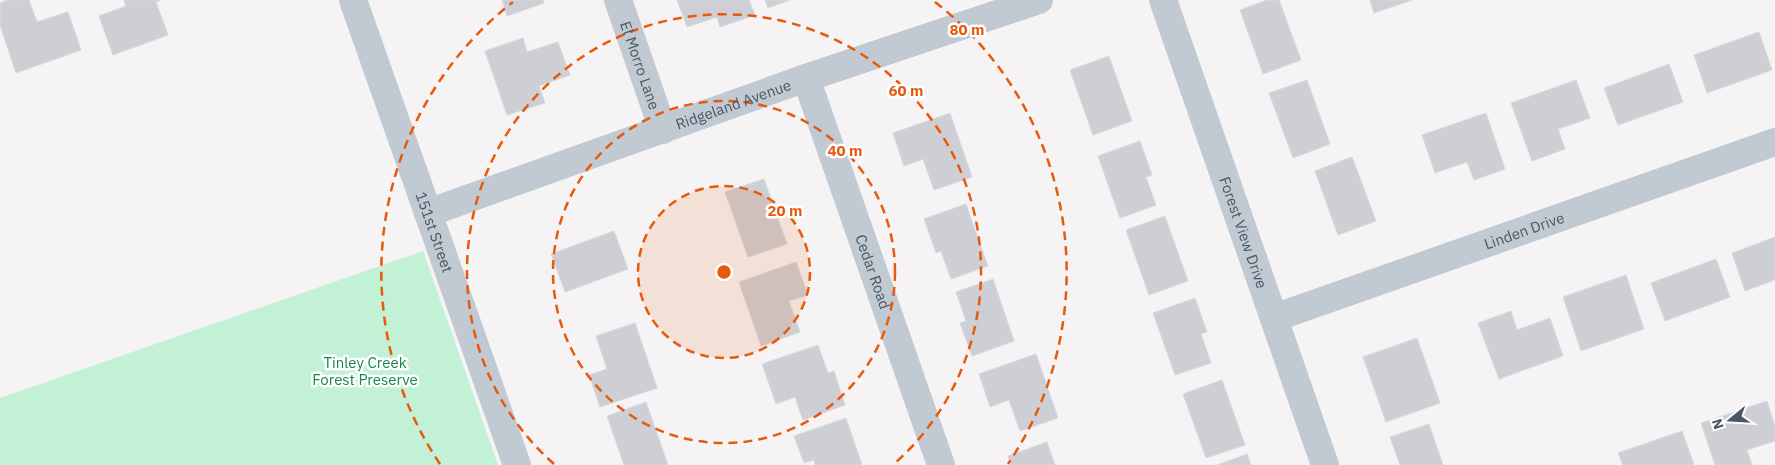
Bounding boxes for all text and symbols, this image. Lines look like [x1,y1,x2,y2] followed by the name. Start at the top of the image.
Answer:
[617,19,665,112] street label: El Morro Lane
[950,20,984,39] text: 80 m
[673,75,793,133] street label: Ridgeland Avenue
[889,81,923,100] text: 60 m
[828,141,862,160] text: 40 m
[1216,174,1272,291] street label: Forest View Drive
[412,189,458,275] street label: 151st Street
[768,201,802,220] text: 20 m
[1481,207,1567,253] street label: Linden Drive
[852,232,895,311] street label: Cedar Road
[715,263,733,281] centre of rings
[312,353,418,389] park label: Tinley Creek Forest Preserve
[1705,395,1755,445] north arrow
[1708,416,1728,432] text: N

